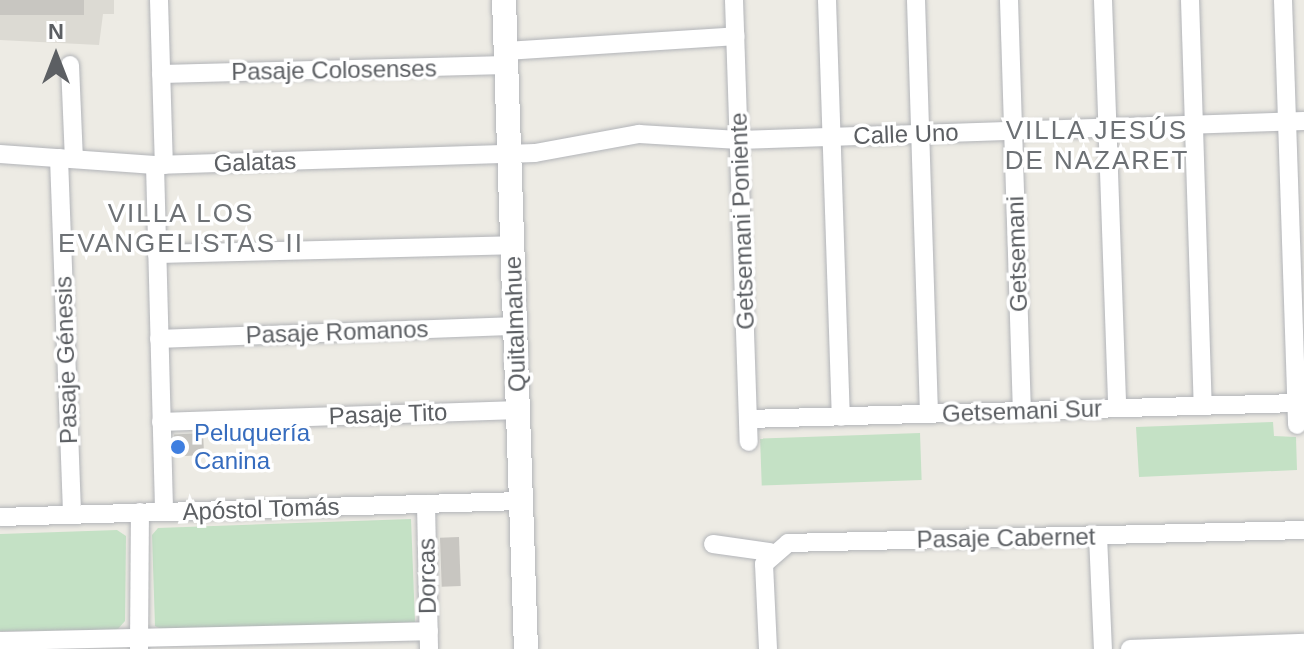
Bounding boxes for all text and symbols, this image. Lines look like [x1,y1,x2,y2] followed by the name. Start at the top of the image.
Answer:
[16,16,96,96] north arrow
[48,19,64,44] text: N
[231,54,437,86] street label: Pasaje Colosenses
[724,112,760,330] street label: Getsemani Poniente
[1005,115,1189,176] district label: VILLA JESÚS DE NAZARET
[853,118,959,150] street label: Calle Uno
[213,146,297,178] street label: Galatas
[1001,196,1033,312] street label: Getsemani
[58,198,304,260] district label: VILLA LOS EVANGELISTAS II
[498,255,532,393] street label: Quitalmahue
[49,276,83,444] street label: Pasaje Génesis
[245,314,429,350] street label: Pasaje Romanos
[942,394,1102,428] street label: Getsemani Sur
[328,398,448,430] street label: Pasaje Tito
[194,419,310,475] place label: Peluquería Canina
[169,438,187,456] marker: Peluquería Canina
[182,492,340,526] street label: Apóstol Tomás
[916,522,1096,554] street label: Pasaje Cabernet
[412,538,442,614] street label: Dorcas

